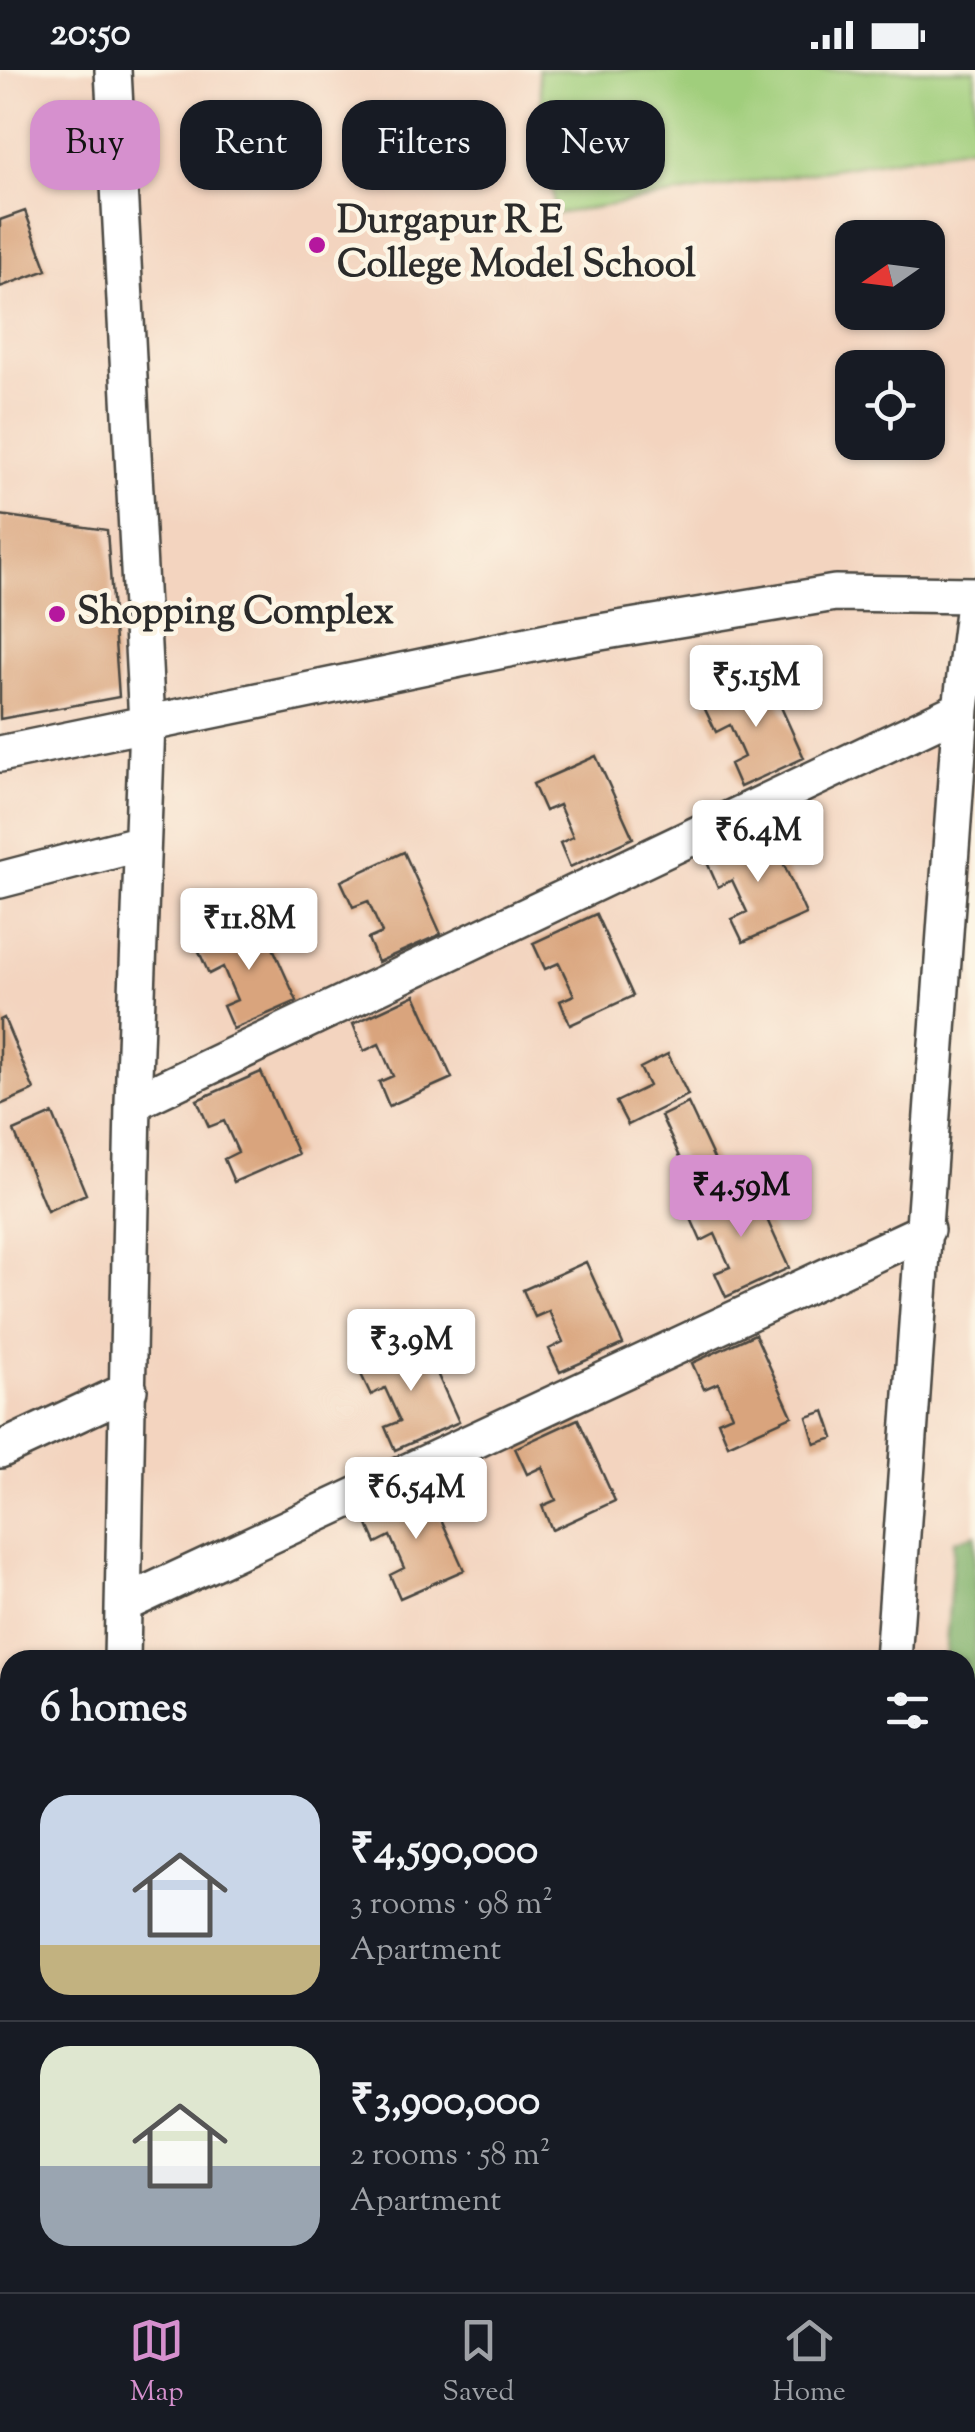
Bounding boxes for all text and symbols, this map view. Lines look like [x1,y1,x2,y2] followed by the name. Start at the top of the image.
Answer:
[50,8,130,62] text: 20:50
[30,100,160,190] chip: Buy
[180,100,322,190] chip: Rent
[342,100,506,190] chip: Filters
[526,100,665,190] chip: New
[337,196,696,294] place label: Durgapur R E College Model School
[835,220,945,330] north arrow
[835,220,945,460] map controls
[306,234,328,256] marker: Durgapur R E College Model School
[835,350,945,460] button: locate
[77,587,394,641] place label: Shopping Complex
[46,603,68,625] marker: Shopping Complex
[675,645,837,730] pin: ₹5.15M
[712,654,800,700] text: ₹5.15M
[688,800,828,885] pin: ₹6.4M
[714,809,802,855] text: ₹6.4M
[168,888,330,973] pin: ₹11.8M
[202,897,296,943] text: ₹11.8M
[660,1155,822,1240] pin: ₹4.59M
[692,1164,790,1210] text: ₹4.59M
[341,1309,481,1394] pin: ₹3.9M
[369,1318,453,1364] text: ₹3.9M
[335,1457,497,1542] pin: ₹6.54M
[367,1466,465,1512] text: ₹6.54M
[40,1680,187,1740] text: 6 homes
[880,1683,935,1738] icon: filters
[350,1822,538,1882] text: ₹4,590,000
[120,1835,240,1955] icon: home
[350,1882,553,1928] text: 3 rooms · 98 m²
[350,1928,501,1974] text: Apartment
[350,2073,540,2133] text: ₹3,900,000
[120,2086,240,2206] icon: home
[350,2133,551,2179] text: 2 rooms · 58 m²
[350,2179,501,2225] text: Apartment
[129,2313,184,2413] tab: Map
[442,2313,514,2413] tab: Saved
[772,2313,846,2413] tab: Home

